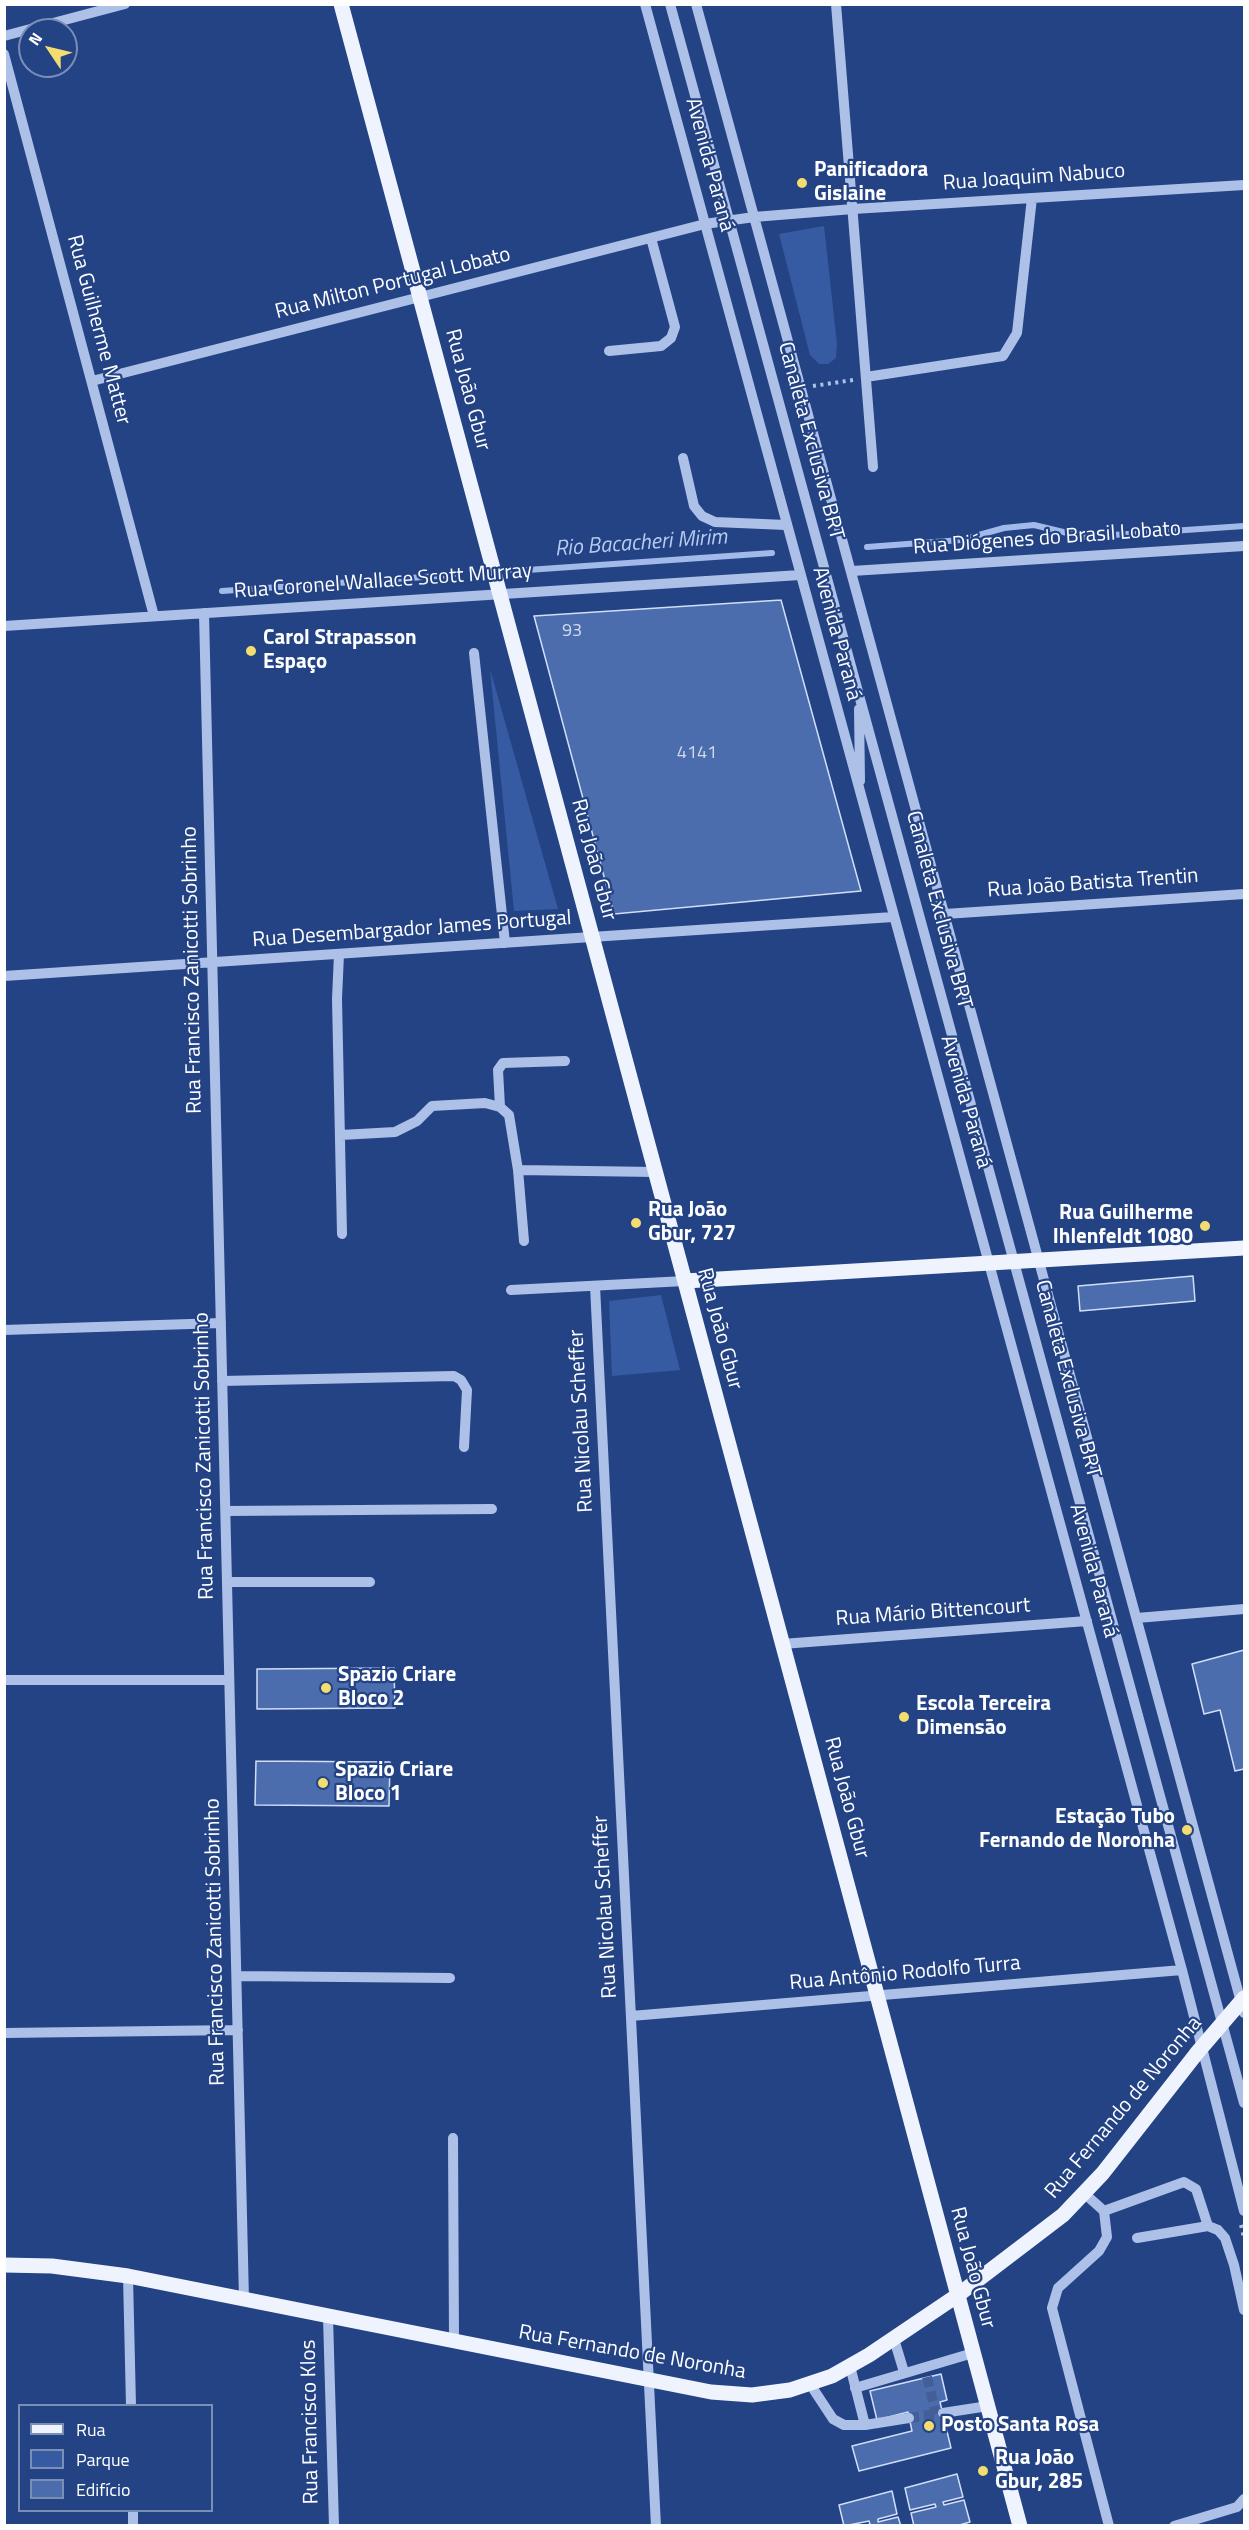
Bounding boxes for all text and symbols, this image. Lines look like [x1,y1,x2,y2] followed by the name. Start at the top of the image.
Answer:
[18,18,78,78] north arrow
[22,27,48,50] text: N
[679,95,739,235] street label: Avenida Paraná
[814,158,928,208] place label: Panificadora Gislaine
[942,159,1126,197] street label: Rua Joaquim Nabuco
[795,176,809,190] marker: Panificadora Gislaine
[61,232,135,428] street label: Rua Guilherme Matter
[273,243,513,325] street label: Rua Milton Portugal Lobato
[439,326,495,454] street label: Rua João Gbur
[771,339,849,543] street label: Canaleta Exclusiva BRT
[912,517,1182,561] street label: Rua Diógenes do Brasil Lobato
[554,525,728,563] water label: Rio Bacacheri Mirim
[233,559,533,605] street label: Rua Coronel Wallace Scott Murray
[806,564,866,704] street label: Avenida Paraná
[562,621,582,643] house number: 93
[263,626,417,676] place label: Carol Strapasson Espaço
[244,644,258,658] marker: Carol Strapasson Espaço
[677,743,717,765] house number: 4141
[565,796,621,924] street label: Rua João Gbur
[899,808,977,1012] street label: Canaleta Exclusiva BRT
[178,826,208,1114] street label: Rua Francisco Zanicotti Sobrinho
[987,864,1199,904] street label: Rua João Batista Trentin
[252,906,572,954] street label: Rua Desembargador James Portugal
[934,1033,996,1171] street label: Avenida Paraná
[648,1198,736,1248] place label: Rua João Gbur, 727
[1053,1201,1193,1251] place label: Rua Guilherme Ihlenfeldt 1080
[629,1216,643,1230] marker: Rua João Gbur, 727
[1198,1219,1212,1233] marker: Rua Guilherme Ihlenfeldt 1080
[691,1265,747,1393] street label: Rua João Gbur
[1028,1277,1106,1481] street label: Canaleta Exclusiva BRT
[190,1312,220,1600] street label: Rua Francisco Zanicotti Sobrinho
[565,1329,599,1513] street label: Rua Nicolau Scheffer
[1063,1501,1123,1641] street label: Avenida Paraná
[835,1594,1031,1632] street label: Rua Mário Bittencourt
[338,1663,456,1713] place label: Spazio Criare Bloco 2
[319,1681,333,1695] marker: Spazio Criare Bloco 2
[916,1692,1051,1742] place label: Escola Terceira Dimensão
[897,1710,911,1724] marker: Escola Terceira Dimensão
[818,1734,874,1862] street label: Rua João Gbur
[335,1758,453,1808] place label: Spazio Criare Bloco 1
[316,1776,330,1790] marker: Spazio Criare Bloco 1
[201,1798,231,2086] street label: Rua Francisco Zanicotti Sobrinho
[979,1805,1175,1855] place label: Estação Tubo Fernando de Noronha
[589,1815,623,1999] street label: Rua Nicolau Scheffer
[1180,1823,1194,1837] marker: Estação Tubo Fernando de Noronha
[788,1951,1022,1997] street label: Rua Antônio Rodolfo Turra
[1040,2012,1208,2204] street label: Rua Fernando de Noronha
[944,2204,1000,2332] street label: Rua João Gbur
[516,2321,748,2385] street label: Rua Fernando de Noronha
[297,2339,325,2505] street label: Rua Francisco Klos
[18,2404,213,2512] legend
[941,2413,1099,2439] place label: Posto Santa Rosa
[76,2416,106,2443] text: Rua
[922,2419,936,2433] marker: Posto Santa Rosa
[76,2446,130,2473] text: Parque
[995,2446,1083,2496] place label: Rua João Gbur, 285
[976,2464,990,2478] marker: Rua João Gbur, 285
[76,2476,130,2503] text: Edifício

